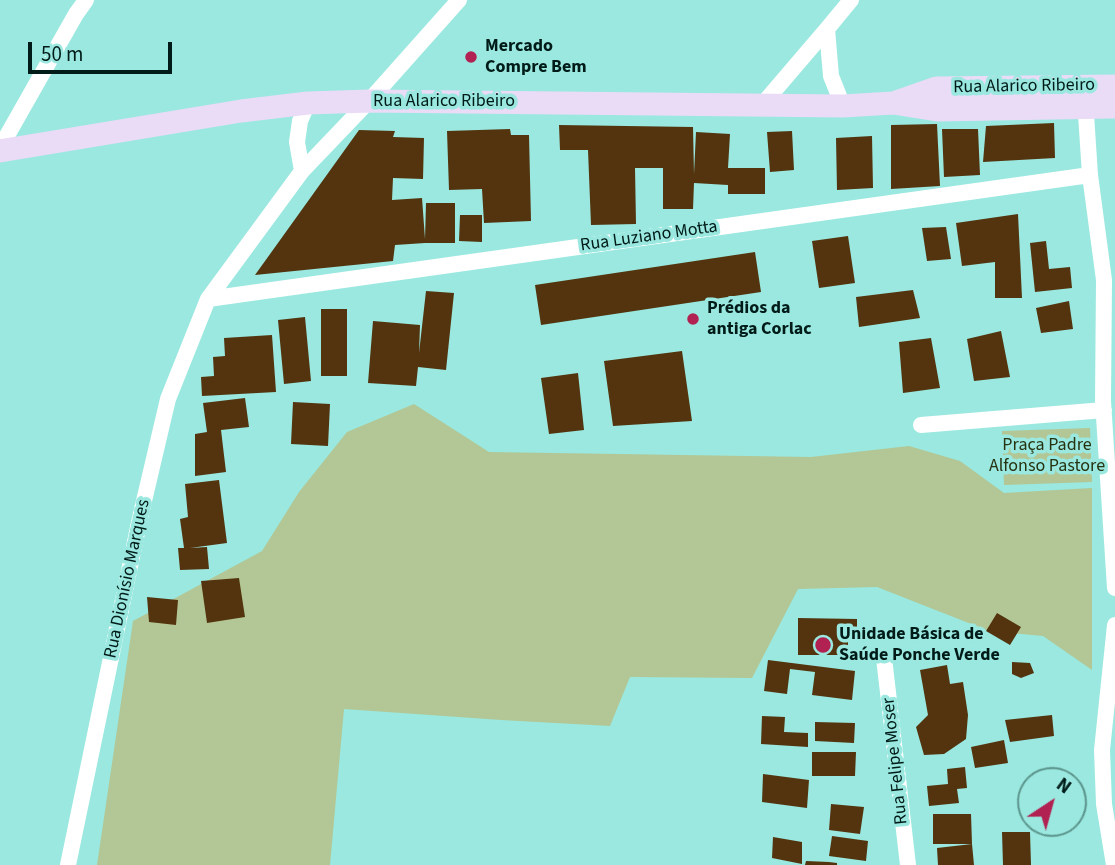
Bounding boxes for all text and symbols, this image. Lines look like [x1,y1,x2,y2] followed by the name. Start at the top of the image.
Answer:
[32,28,175,72] scale bar
[485,36,587,78] place label: Mercado Compre Bem
[41,39,83,69] text: 50 m
[463,49,479,65] marker: Mercado Compre Bem
[953,75,1095,99] street label: Rua Alarico Ribeiro
[373,91,515,113] street label: Rua Alarico Ribeiro
[579,217,719,257] street label: Rua Luziano Motta
[707,298,812,340] place label: Prédios da antiga Corlac
[685,311,701,327] marker: Prédios da antiga Corlac
[989,435,1105,478] park label: Praça Padre Alfonso Pastore
[101,498,155,660] street label: Rua Dionísio Marques
[839,624,1000,666] place label: Unidade Básica de Saúde Ponche Verde
[813,635,833,655] marker: Unidade Básica de Saúde Ponche Verde
[879,697,913,825] street label: Rua Felipe Moser
[1017,767,1087,837] north arrow
[1050,772,1077,801] text: N

